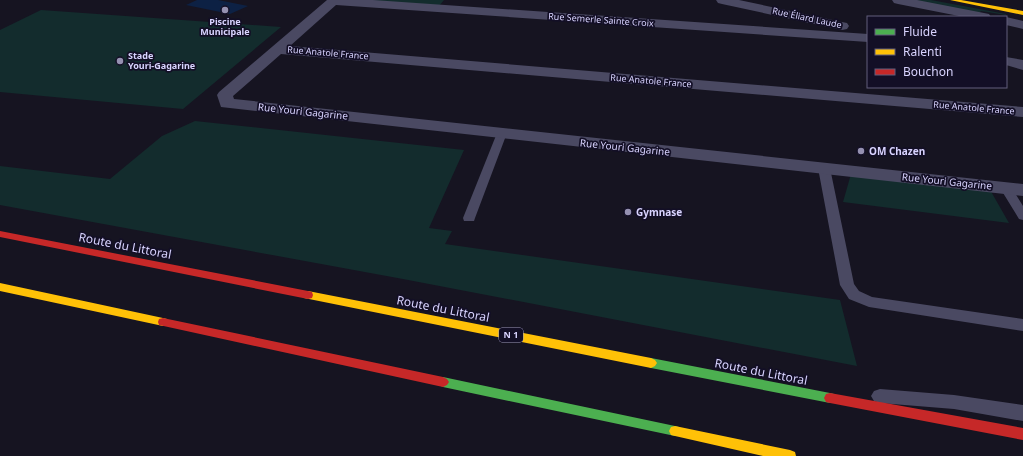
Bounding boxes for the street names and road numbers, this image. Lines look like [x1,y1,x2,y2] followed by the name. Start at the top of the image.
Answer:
[771,4,843,31] street label: Rue Éliard Laude
[548,9,655,30] street label: Rue Semerle Sainte Croix
[287,42,369,63] street label: Rue Anatole France
[610,70,692,91] street label: Rue Anatole France
[933,97,1015,118] street label: Rue Anatole France
[257,99,349,123] street label: Rue Youri Gagarine
[579,135,671,159] street label: Rue Youri Gagarine
[901,169,993,193] street label: Rue Youri Gagarine
[77,228,173,263] street label: Route du Littoral
[395,291,491,326] street label: Route du Littoral
[499,328,523,342] road number: N 1
[713,354,809,389] street label: Route du Littoral

